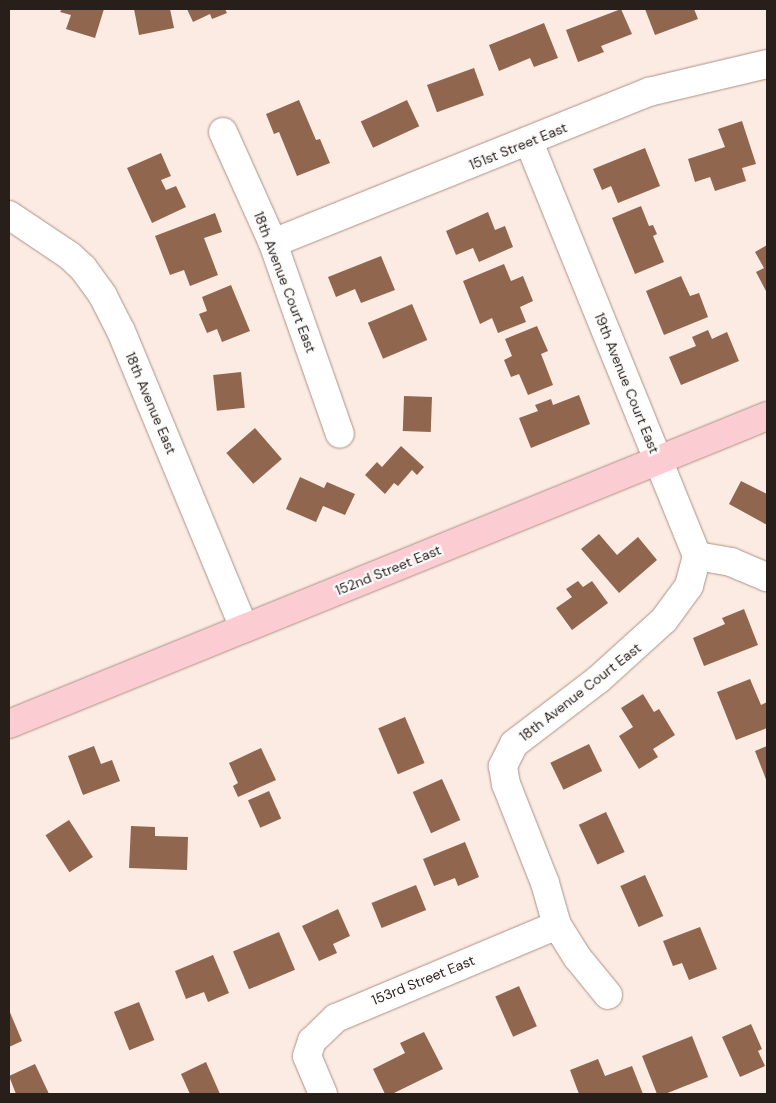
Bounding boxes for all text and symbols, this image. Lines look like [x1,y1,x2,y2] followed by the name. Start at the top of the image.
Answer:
[466,119,570,173] street label: 151st Street East
[250,209,320,355] street label: 18th Avenue Court East
[591,310,663,456] street label: 19th Avenue Court East
[122,349,180,457] street label: 18th Avenue East
[333,541,443,599] street label: 152nd Street East
[516,639,644,745] street label: 18th Avenue Court East
[369,952,477,1008] street label: 153rd Street East

